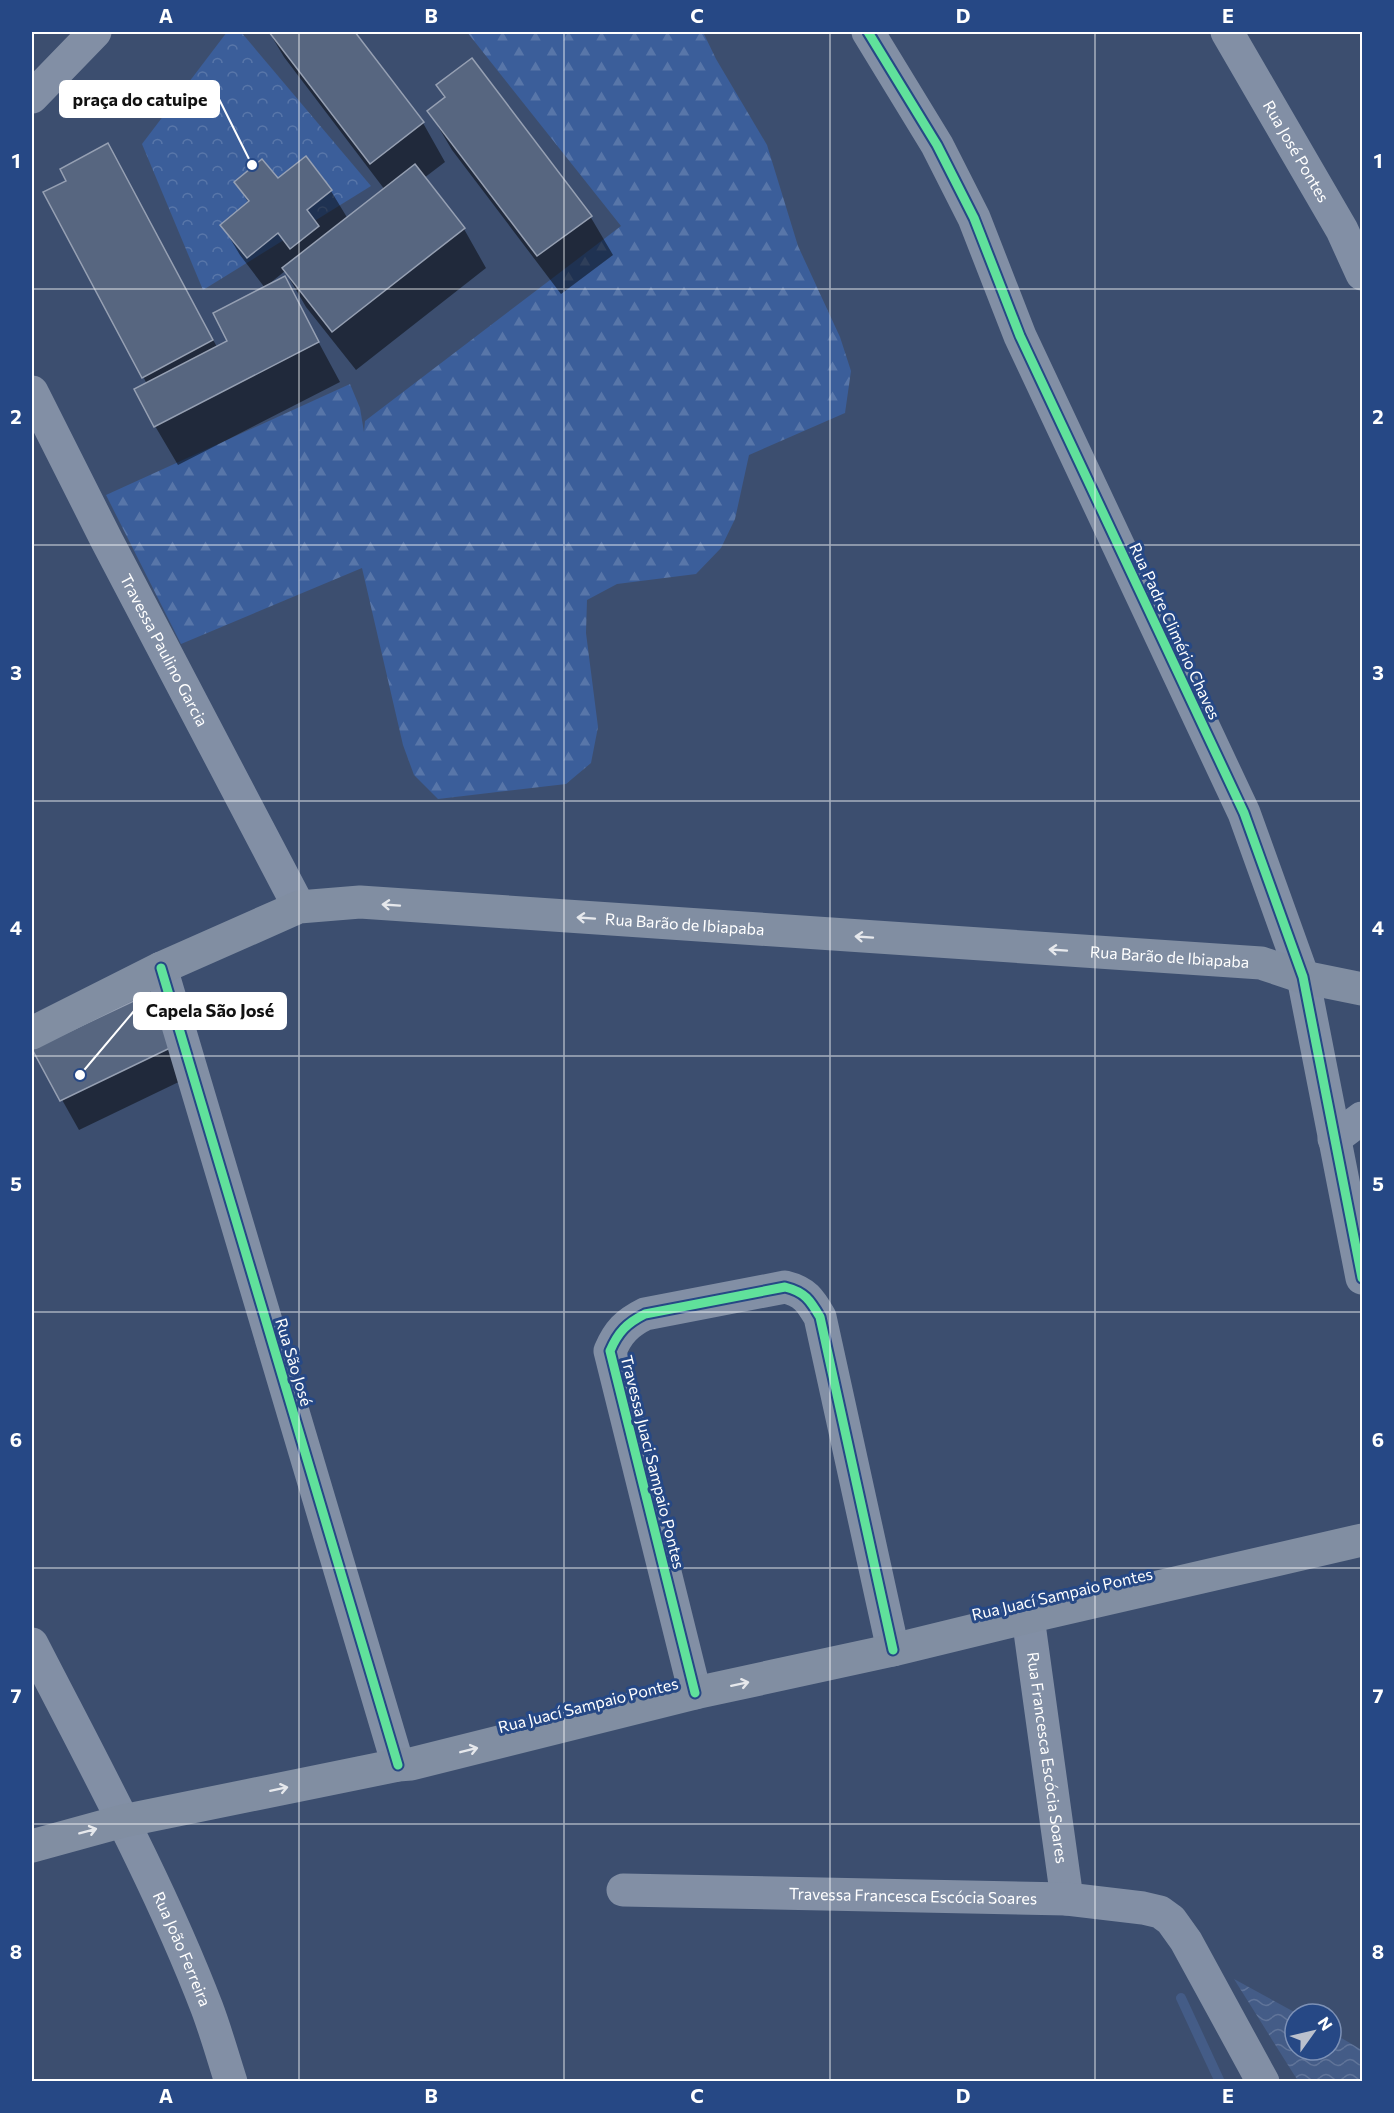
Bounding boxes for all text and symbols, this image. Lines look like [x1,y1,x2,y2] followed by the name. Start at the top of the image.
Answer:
[159,3,173,27] text: A
[424,3,438,27] text: B
[690,3,704,27] text: C
[956,3,970,27] text: D
[1222,3,1234,27] text: E
[60,81,219,117] callout: praça do catuipe
[73,88,207,110] text: praça do catuipe
[1260,97,1334,205] street label: Rua José Pontes
[11,148,21,172] text: 1
[1373,148,1383,172] text: 1
[10,404,22,428] text: 2
[1372,404,1384,428] text: 2
[1126,539,1225,722] street label: Rua Padre Climério Chaves
[117,570,213,729] street label: Travessa Paulino Garcia
[10,660,22,684] text: 3
[1372,660,1384,684] text: 3
[381,899,401,910] one-way arrow
[604,909,765,938] street label: Rua Barão de Ibiapaba
[576,912,596,923] one-way arrow
[10,915,22,939] text: 4
[1372,915,1384,939] text: 4
[854,931,874,942] one-way arrow
[1089,941,1250,971] street label: Rua Barão de Ibiapaba
[1049,944,1069,955] one-way arrow
[134,993,286,1029] callout: Capela São José
[146,999,274,1021] text: Capela São José
[10,1171,22,1195] text: 5
[1372,1171,1384,1195] text: 5
[272,1316,317,1408] street label: Rua São José
[618,1353,689,1571] street label: Travessa Juaci Sampaio Pontes
[10,1427,22,1451] text: 6
[1372,1427,1384,1451] text: 6
[970,1563,1154,1624] street label: Rua Juací Sampaio Pontes
[1024,1650,1072,1865] street label: Rua Francesca Escócia Soares
[496,1673,680,1736] street label: Rua Juací Sampaio Pontes
[731,1677,750,1689] one-way arrow
[11,1683,22,1707] text: 7
[1373,1683,1384,1707] text: 7
[459,1743,478,1755] one-way arrow
[269,1783,288,1795] one-way arrow
[78,1824,97,1836] one-way arrow
[789,1883,1037,1907] street label: Travessa Francesca Escócia Soares
[149,1888,215,2009] street label: Rua João Ferreira
[10,1939,22,1963] text: 8
[1372,1939,1384,1963] text: 8
[1283,2002,1343,2062] north arrow
[1315,2013,1337,2034] text: N
[159,2083,173,2107] text: A
[424,2083,438,2107] text: B
[690,2083,704,2107] text: C
[956,2083,970,2107] text: D
[1222,2083,1234,2107] text: E

